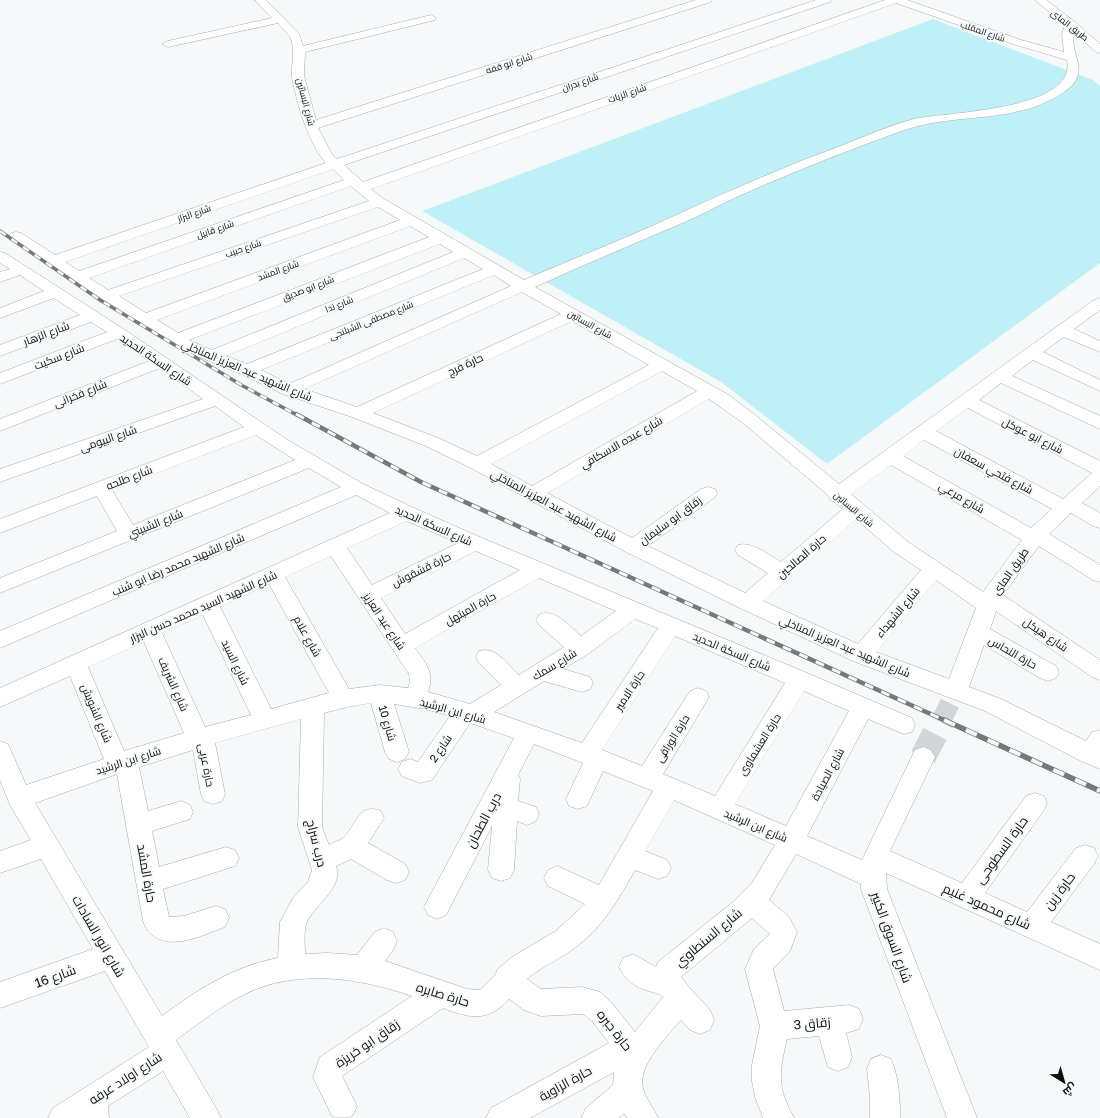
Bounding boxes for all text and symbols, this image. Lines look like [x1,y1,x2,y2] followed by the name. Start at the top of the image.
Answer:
[1048,7,1091,44] street label: طريق الماى
[959,18,1007,45] street label: شارع المقلب
[484,50,534,77] street label: شارع ابو قفه
[560,71,600,94] street label: شارع بدران
[293,77,318,127] street label: شارع البساتين
[606,81,648,106] street label: شارع الزيات
[175,202,213,225] street label: شارع البزاز
[195,217,236,242] street label: شارع قابيل
[224,237,263,260] street label: شارع حبيب
[256,257,301,283] street label: شارع المشد
[281,273,336,304] street label: شارع ابو صديق
[323,293,355,316] street label: شارع ندا
[327,298,415,343] street label: شارع مصطفى الشبلنجى
[565,307,614,342] street label: شارع البساتين
[20,318,72,350] street label: شارع الزهار
[117,330,194,389] street label: شارع السكة الحديد
[179,337,314,406] street label: شارع الشهيد عبد العزيز المناخلي
[32,341,87,373] street label: شارع سكيت
[445,350,486,380] street label: حارة فرج
[51,376,109,411] street label: شارع فخرانى
[578,413,666,473] street label: شارع عبده الاسكافي
[1000,414,1066,458] street label: شارع ابو عوكل
[78,422,139,456] street label: شارع البيومى
[951,444,1035,499] street label: شارع فتحي سعفان
[104,462,155,494] street label: شارع طلحه
[487,466,619,546] street label: شارع الشهيد عبد العزيز المناخلي
[935,479,987,518] street label: شارع مرعي
[831,489,876,530] street label: شارع البساتين
[636,493,704,548] street label: زقاق ابو سليمان
[393,502,475,550] street label: شارع السكة الحديد
[126,506,186,543] street label: شارع الشبيني
[110,530,247,600] street label: شارع الشهيد محمد رضا ابو شنب
[774,531,829,582] street label: حارة الصالحين
[989,545,1032,598] street label: طريق الماى
[389,549,453,590] street label: حارة قشقوش
[126,568,279,647] street label: شارع الشهيد السيد محمد حسن البزار
[872,584,923,641] street label: شارع الشهداء
[359,589,409,653] street label: شارع عبد العزيز
[442,589,498,628] street label: حارة المبتهل
[290,613,325,660] street label: شارع علام
[777,613,912,682] street label: شارع الشهيد عبد العزيز المناخلي
[1020,614,1071,655] street label: شارع هيكل
[690,629,773,675] street label: شارع السكة الحديد
[986,633,1040,672] street label: حارة النحاس
[218,637,253,688] street label: شارع السيد
[529,646,580,684] street label: شارع سمك
[154,655,192,714] street label: شارع الشريف
[611,668,648,714] street label: حارة الامير
[77,682,115,745] street label: شارع الشويش
[418,694,487,728] street label: شارع ابن الرشيد
[375,704,400,743] street label: شارع 10
[735,711,784,778] street label: حارة العشماوى
[652,712,693,765] street label: حارة الوراقى
[426,732,456,765] street label: شارع 2
[195,742,218,788] street label: حارة عربى
[94,743,163,779] street label: شارع ابن الرشيد
[808,746,848,803] street label: شارع الصيادة
[462,790,504,850] street label: درب الطحان
[721,806,790,846] street label: شارع ابن الرشيد
[971,813,1031,887] street label: حارة السطوحى
[302,817,331,869] street label: درب سراج
[134,842,160,904] street label: حارة المشد
[1040,869,1078,913] street label: حارة زين
[940,880,1033,934] street label: شارع محمود غنيم
[867,888,916,985] street label: شارع السوق الكبير
[68,892,129,980] street label: شارع انور السادات
[671,904,747,972] street label: شارع السنطاوي
[32,961,78,992] street label: شارع 16
[414,978,472,1010] street label: حارة صابره
[594,1006,636,1054] street label: حارة جبره
[793,1013,831,1033] street label: زقاق 3
[332,1016,402,1070] street label: زقاق ابو خريزة
[85,1048,165,1108] street label: شارع اولاد عرفه
[536,1062,594,1104] street label: حارة الزاوية
[1044,1062,1084,1102] north arrow
[1060,1080,1080,1100] text: ش

